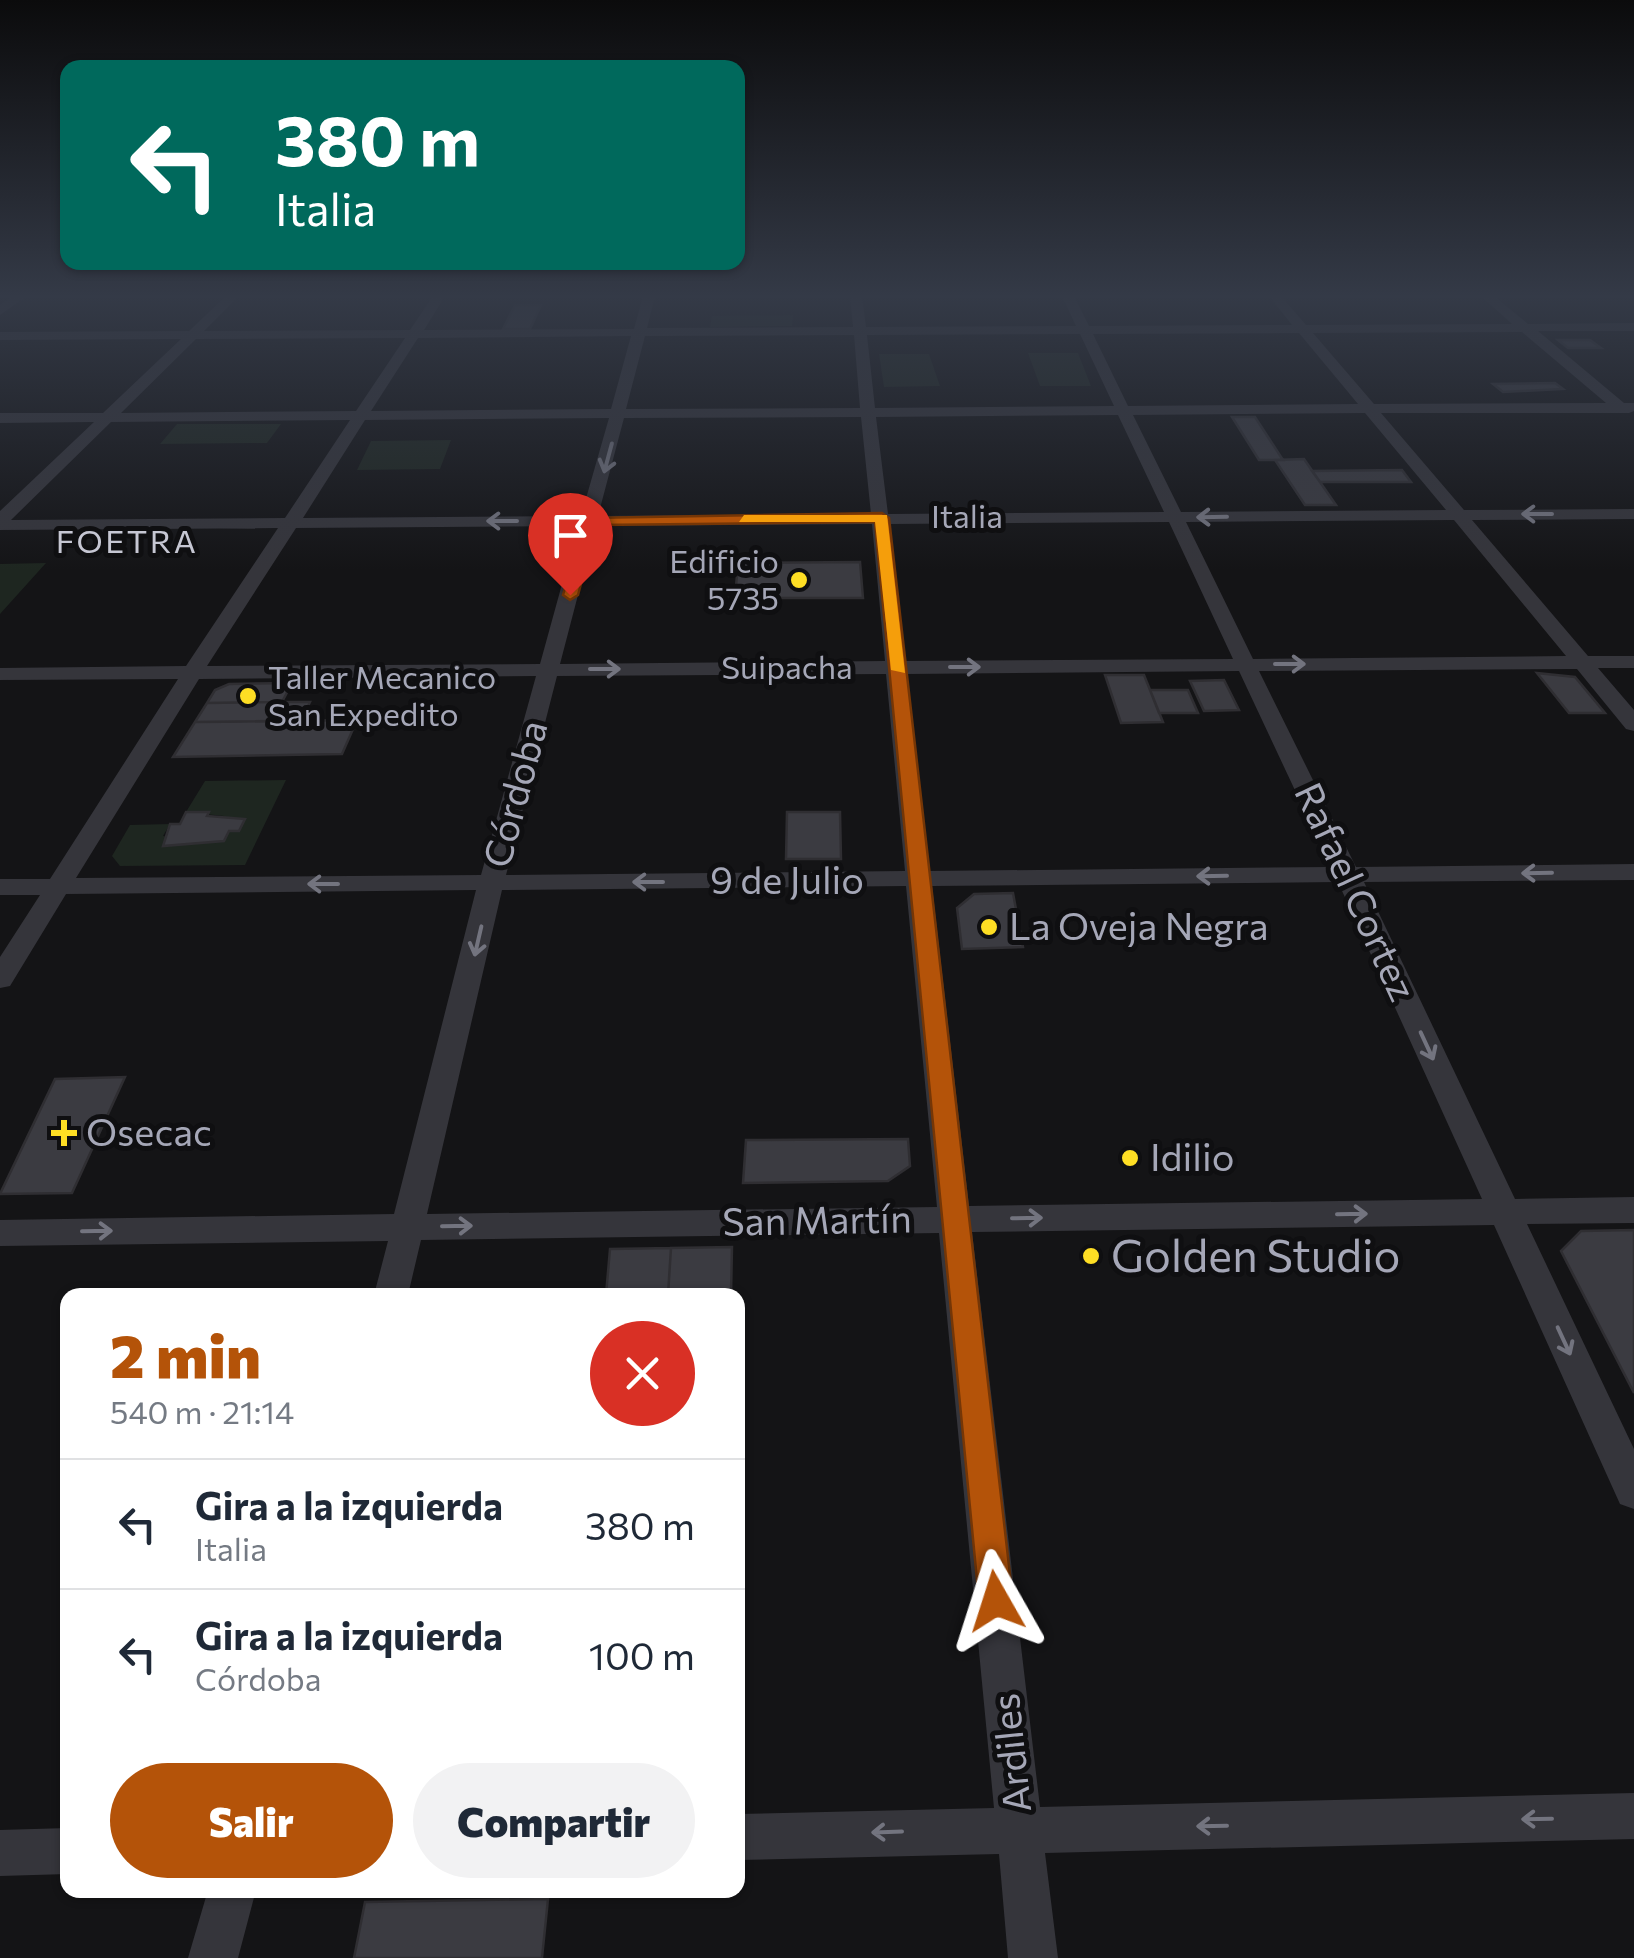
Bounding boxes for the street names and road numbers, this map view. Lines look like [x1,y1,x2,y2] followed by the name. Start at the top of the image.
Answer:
[931,495,1003,535] street label: Italia
[721,646,853,686] street label: Suipacha
[471,715,556,872] street label: Córdoba
[1286,775,1428,1007] street label: Rafael Cortez
[710,855,864,902] street label: 9 de Julio
[722,1193,912,1244] street label: San Martín
[980,1691,1039,1815] street label: Ardiles

